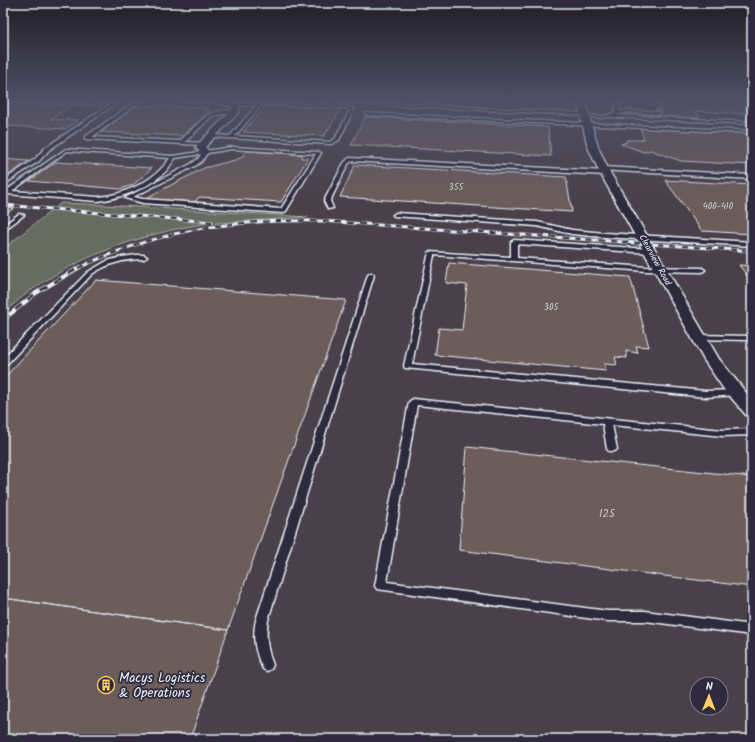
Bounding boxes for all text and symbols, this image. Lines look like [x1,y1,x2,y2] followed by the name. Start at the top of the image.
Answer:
[449,180,465,195] house number: 355
[703,199,734,214] house number: 400-410
[635,232,676,289] street label: Clearview Road
[544,300,559,315] house number: 305
[599,505,616,523] house number: 125
[119,668,206,704] place label: Macys Logistics & Operations
[96,675,116,695] building icon: Macys Logistics & Operations
[689,676,729,716] north arrow
[706,678,713,696] text: N

